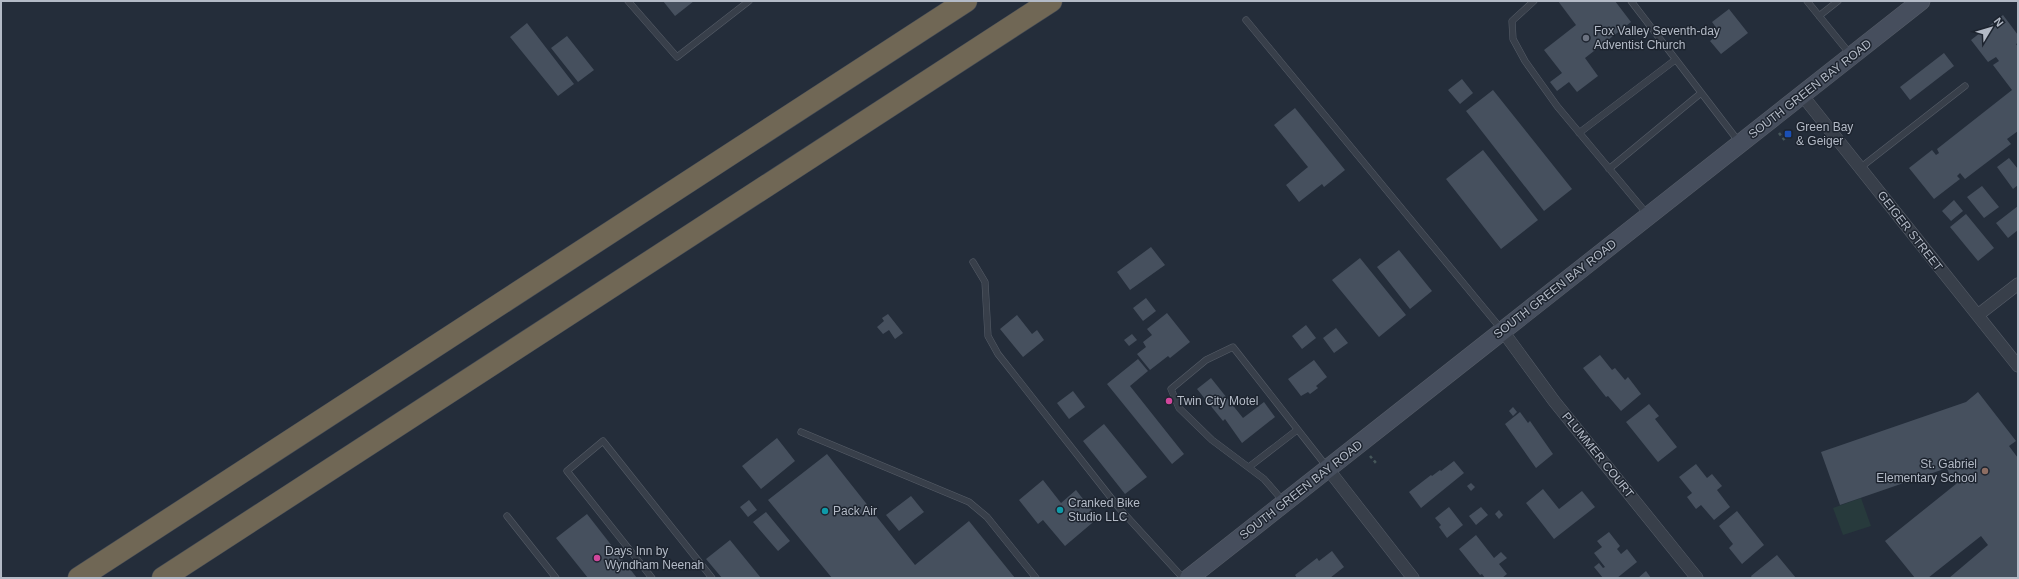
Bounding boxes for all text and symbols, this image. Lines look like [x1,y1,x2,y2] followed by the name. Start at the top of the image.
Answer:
[1971,8,2011,48] north arrow
[1992,15,2006,29] text: N
[1594,24,1720,52] place label: Fox Valley Seventh-day Adventist Church
[1581,33,1591,43] marker: Fox Valley Seventh-day Adventist Church
[1746,36,1875,141] street label: SOUTH GREEN BAY ROAD
[1796,120,1853,148] place label: Green Bay & Geiger
[1783,129,1793,139] marker: Green Bay & Geiger
[1875,188,1946,274] street label: GEIGER STREET
[1491,236,1620,341] street label: SOUTH GREEN BAY ROAD
[1177,394,1258,408] place label: Twin City Motel
[1164,396,1174,406] marker: Twin City Motel
[1559,409,1637,501] street label: PLUMMER COURT
[1237,437,1366,542] street label: SOUTH GREEN BAY ROAD
[1876,457,1977,485] place label: St. Gabriel Elementary School
[1980,466,1990,476] marker: St. Gabriel Elementary School
[1068,496,1140,524] place label: Cranked Bike Studio LLC
[833,504,877,518] place label: Pack Air
[1055,505,1065,515] marker: Cranked Bike Studio LLC
[820,506,830,516] marker: Pack Air
[605,544,704,572] place label: Days Inn by Wyndham Neenah
[592,553,602,563] marker: Days Inn by Wyndham Neenah

